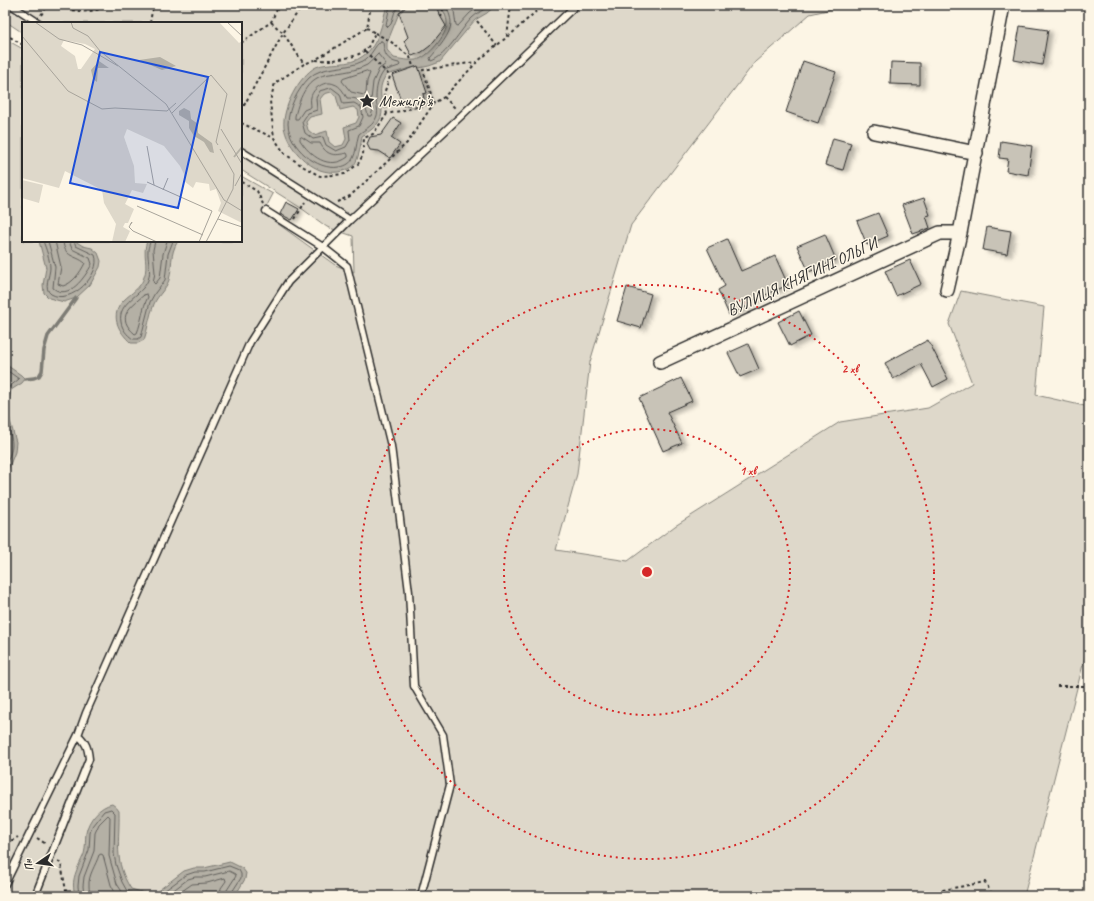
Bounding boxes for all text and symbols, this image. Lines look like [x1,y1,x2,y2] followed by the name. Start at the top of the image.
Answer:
[22,22,242,242] inset map
[379,91,434,111] place label: Межигір’я
[358,92,376,110] place icon: Межигір’я
[724,232,883,321] street label: ВУЛИЦЯ КНЯГИНІ ОЛЬГИ
[842,361,860,377] text: 2 хв
[740,463,758,479] text: 1 хв
[640,565,654,579] centre of rings
[18,843,58,883] north arrow
[20,857,36,872] text: Пн

